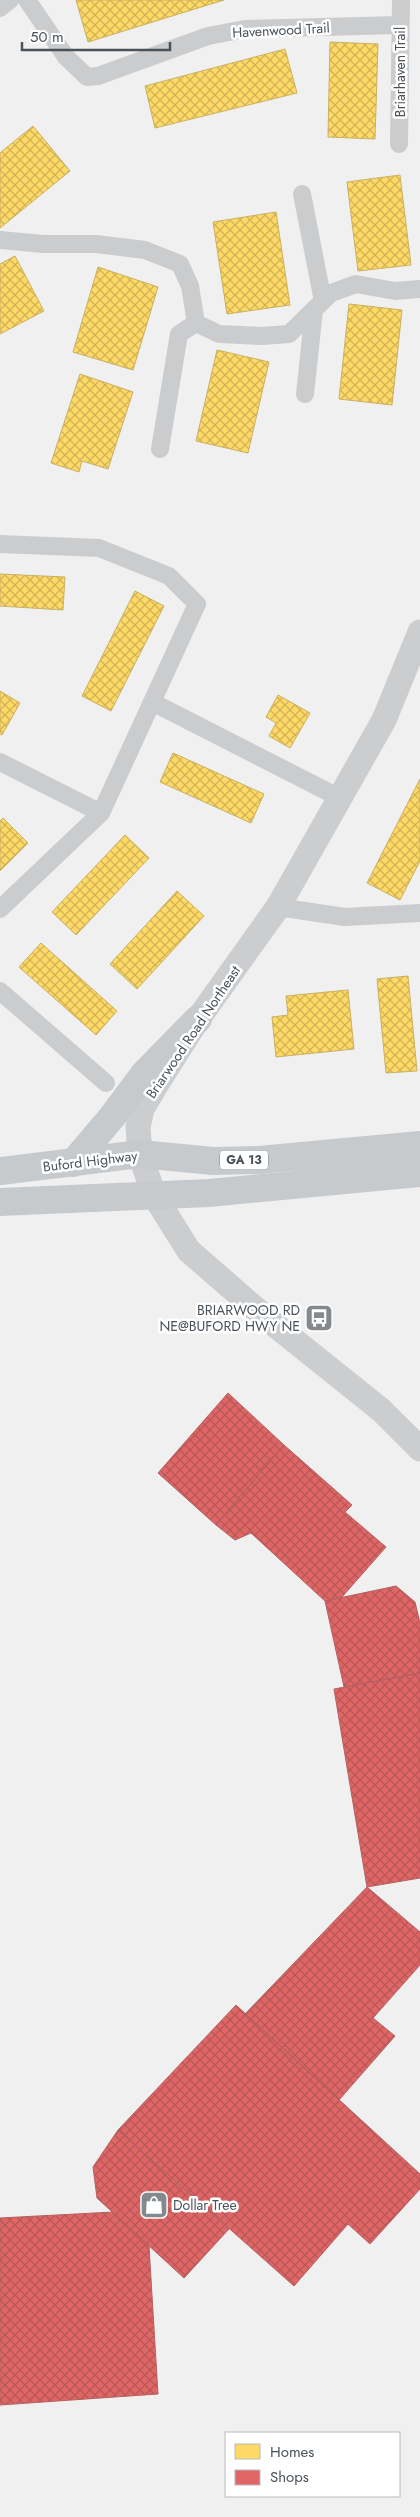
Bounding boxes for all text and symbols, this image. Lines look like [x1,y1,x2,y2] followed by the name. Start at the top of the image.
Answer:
[232,17,330,43] street label: Havenwood Trail
[22,20,170,52] scale bar
[30,26,64,48] text: 50 m
[390,27,410,117] street label: Briarhaven Trail
[141,961,245,1102] street label: Briarwood Road Northeast
[42,1145,139,1177] street label: Buford Highway
[220,1150,268,1170] road number: GA 13
[159,1300,300,1336] place label: BRIARWOOD RD NE@BUFORD HWY NE
[304,1303,334,1333] bus stop icon: BRIARWOOD RD NE@BUFORD HWY NE
[139,2190,169,2220] shop icon: Dollar Tree
[173,2195,237,2215] place label: Dollar Tree
[225,2432,400,2497] legend
[270,2441,314,2463] text: Homes
[270,2466,309,2488] text: Shops

